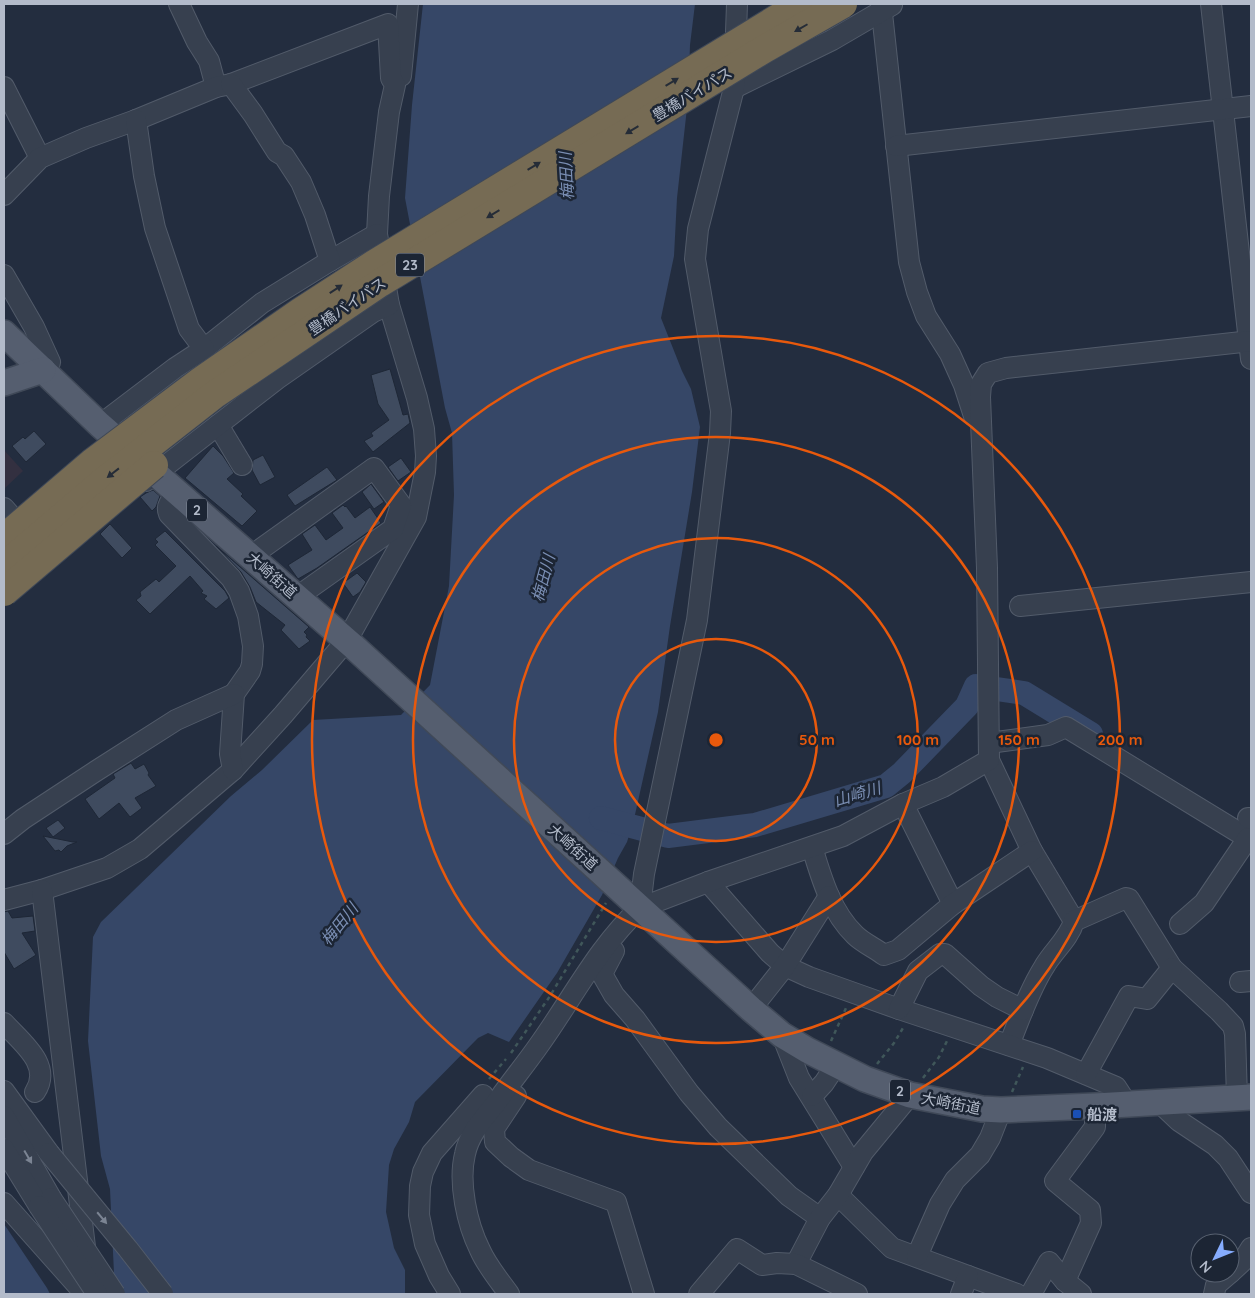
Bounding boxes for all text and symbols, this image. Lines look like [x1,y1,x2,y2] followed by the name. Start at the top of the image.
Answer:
[794,24,808,33] one-way arrow
[649,63,735,125] street label: 豊橋バイパス
[666,77,679,86] one-way arrow
[625,125,638,135] one-way arrow
[555,150,577,200] water label: 梅田川
[527,162,540,171] one-way arrow
[486,210,499,219] one-way arrow
[396,254,424,276] road number: 23
[305,273,389,339] street label: 豊橋バイパス
[329,284,343,293] one-way arrow
[107,468,120,479] one-way arrow
[187,498,207,522] road number: 2
[243,548,301,602] street label: 大崎街道
[527,550,559,604] water label: 梅田川
[799,730,835,749] text: 50 m
[897,730,939,749] text: 100 m
[998,730,1040,749] text: 150 m
[1098,730,1143,749] text: 200 m
[707,731,725,749] centre of rings
[831,777,885,811] water label: 山崎川
[544,820,602,874] street label: 大崎街道
[316,898,363,949] water label: 梅田川
[890,1080,910,1102] road number: 2
[920,1088,982,1118] street label: 大崎街道
[1087,1105,1117,1124] place label: 船渡
[1071,1108,1083,1120] marker: 船渡
[23,1150,32,1163] one-way arrow
[96,1211,107,1224] one-way arrow
[1190,1233,1240,1283] north arrow
[1195,1257,1216,1277] text: N

